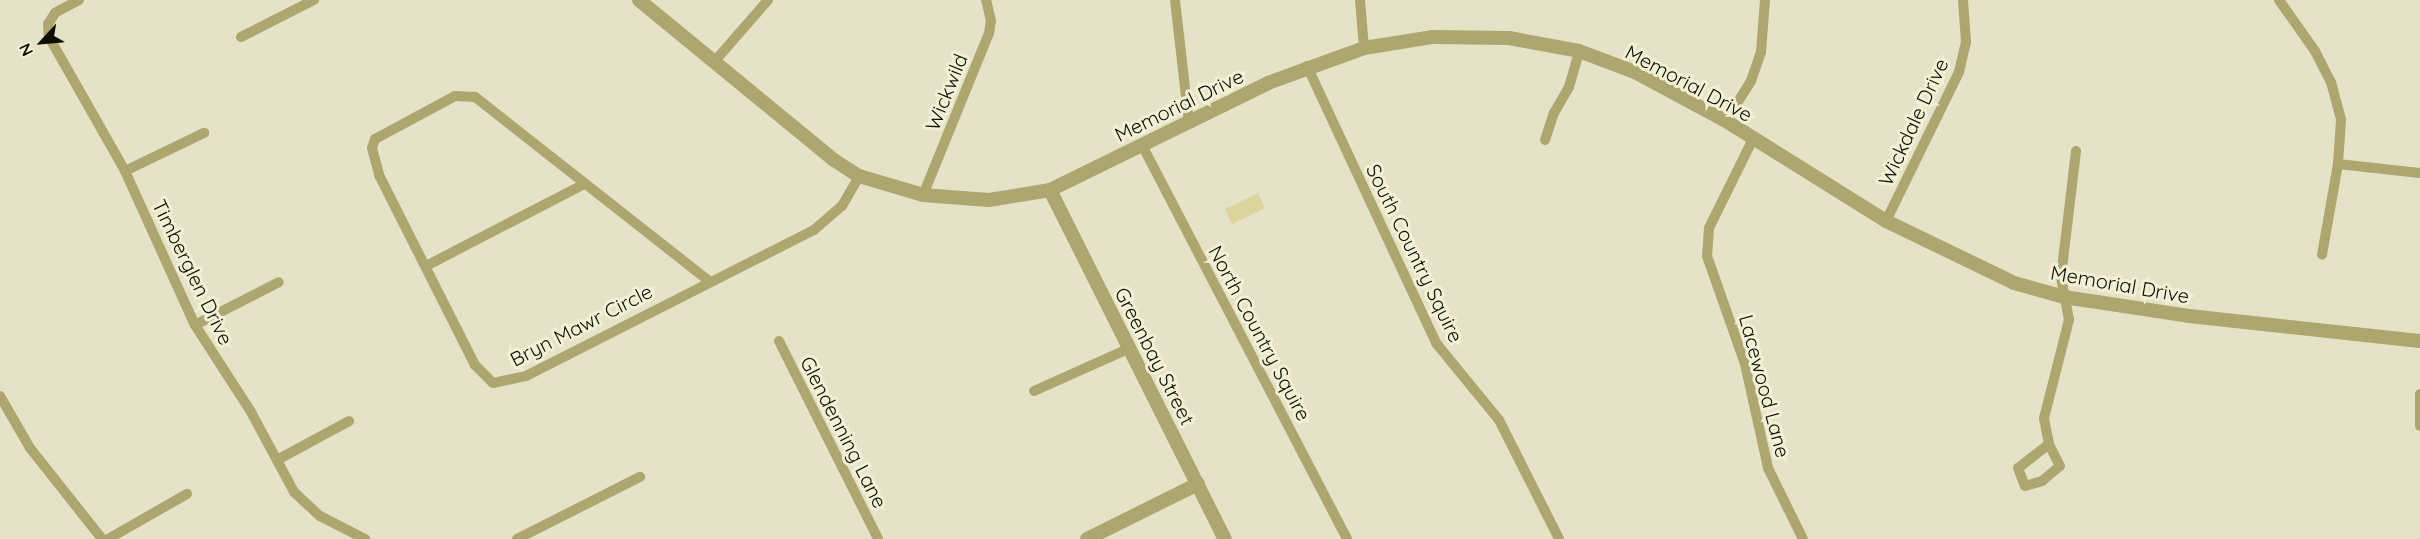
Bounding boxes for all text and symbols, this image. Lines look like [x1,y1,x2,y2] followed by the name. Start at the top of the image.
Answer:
[12,12,72,72] north arrow
[1621,39,1757,127] street label: Memorial Drive
[14,40,37,60] text: N
[920,50,972,134] street label: Wickwild
[1873,55,1953,189] street label: Wickdale Drive
[1111,63,1247,147] street label: Memorial Drive
[1361,160,1469,346] street label: South Country Squire
[147,195,239,349] street label: Timberglen Drive
[1204,241,1316,425] street label: North Country Squire
[2049,260,2191,308] street label: Memorial Drive
[506,279,656,371] street label: Bryn Mawr Circle
[1110,283,1200,429] street label: Greenbay Street
[1734,312,1796,460] street label: Lacewood Lane
[795,352,893,512] street label: Glendenning Lane

